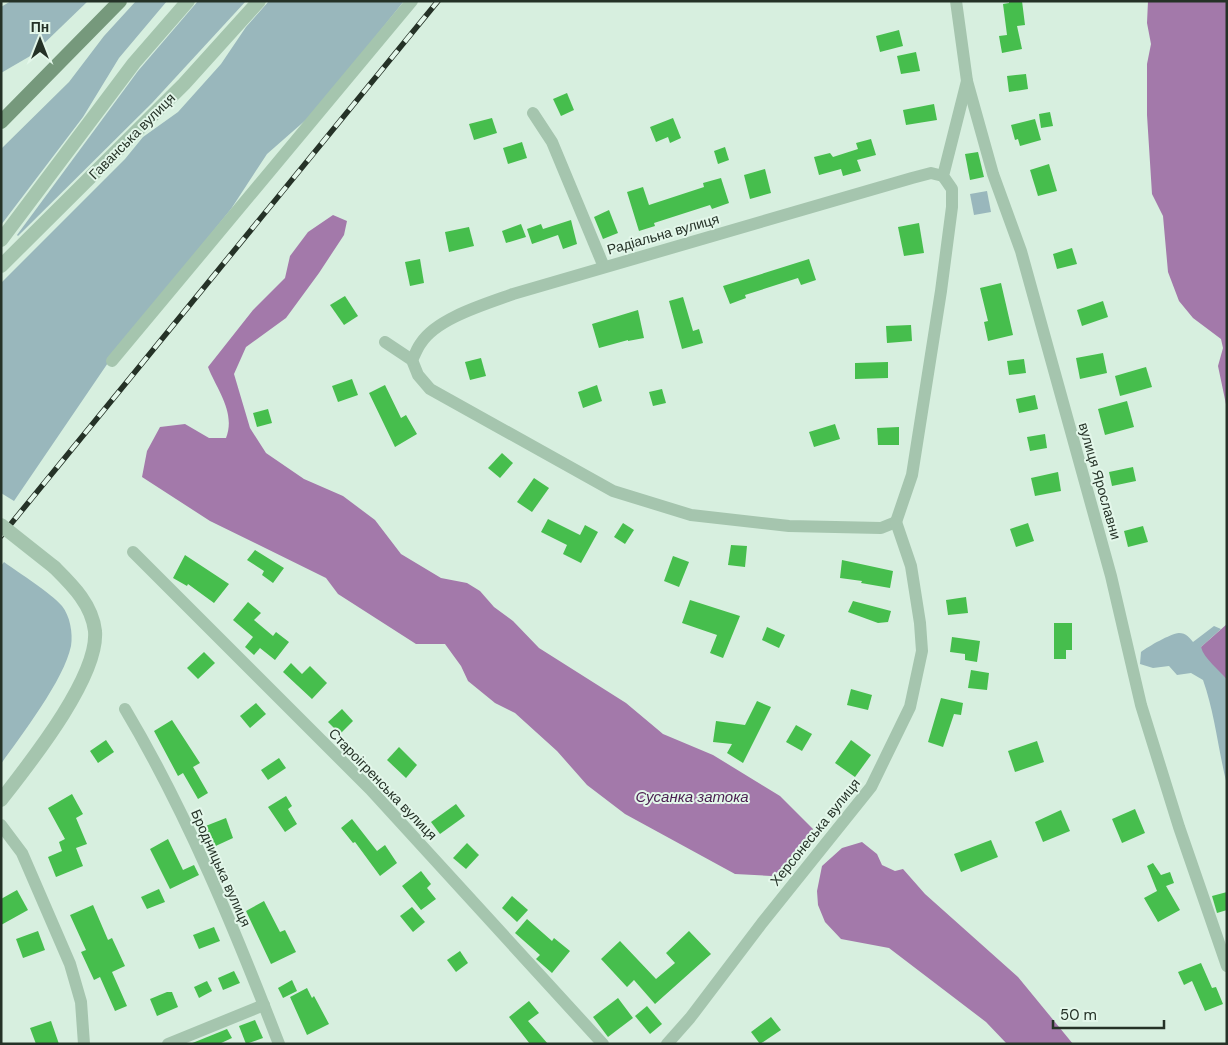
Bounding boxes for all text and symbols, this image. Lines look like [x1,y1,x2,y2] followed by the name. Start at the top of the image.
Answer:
[15,15,65,65] north arrow
[31,18,49,36] text: Пн
[85,89,179,183] street label: Гаванська вулиця
[605,209,721,259] street label: Радіальна вулиця
[1075,420,1125,542] street label: вулиця Ярославни
[325,724,441,844] street label: Староігренська вулиця
[766,775,864,889] street label: Херсонеська вулиця
[635,787,749,807] water label: Сусанка затока
[187,806,255,930] street label: Бродницька вулиця
[1053,998,1164,1030] scale bar
[1060,1005,1097,1025] text: 50 m

